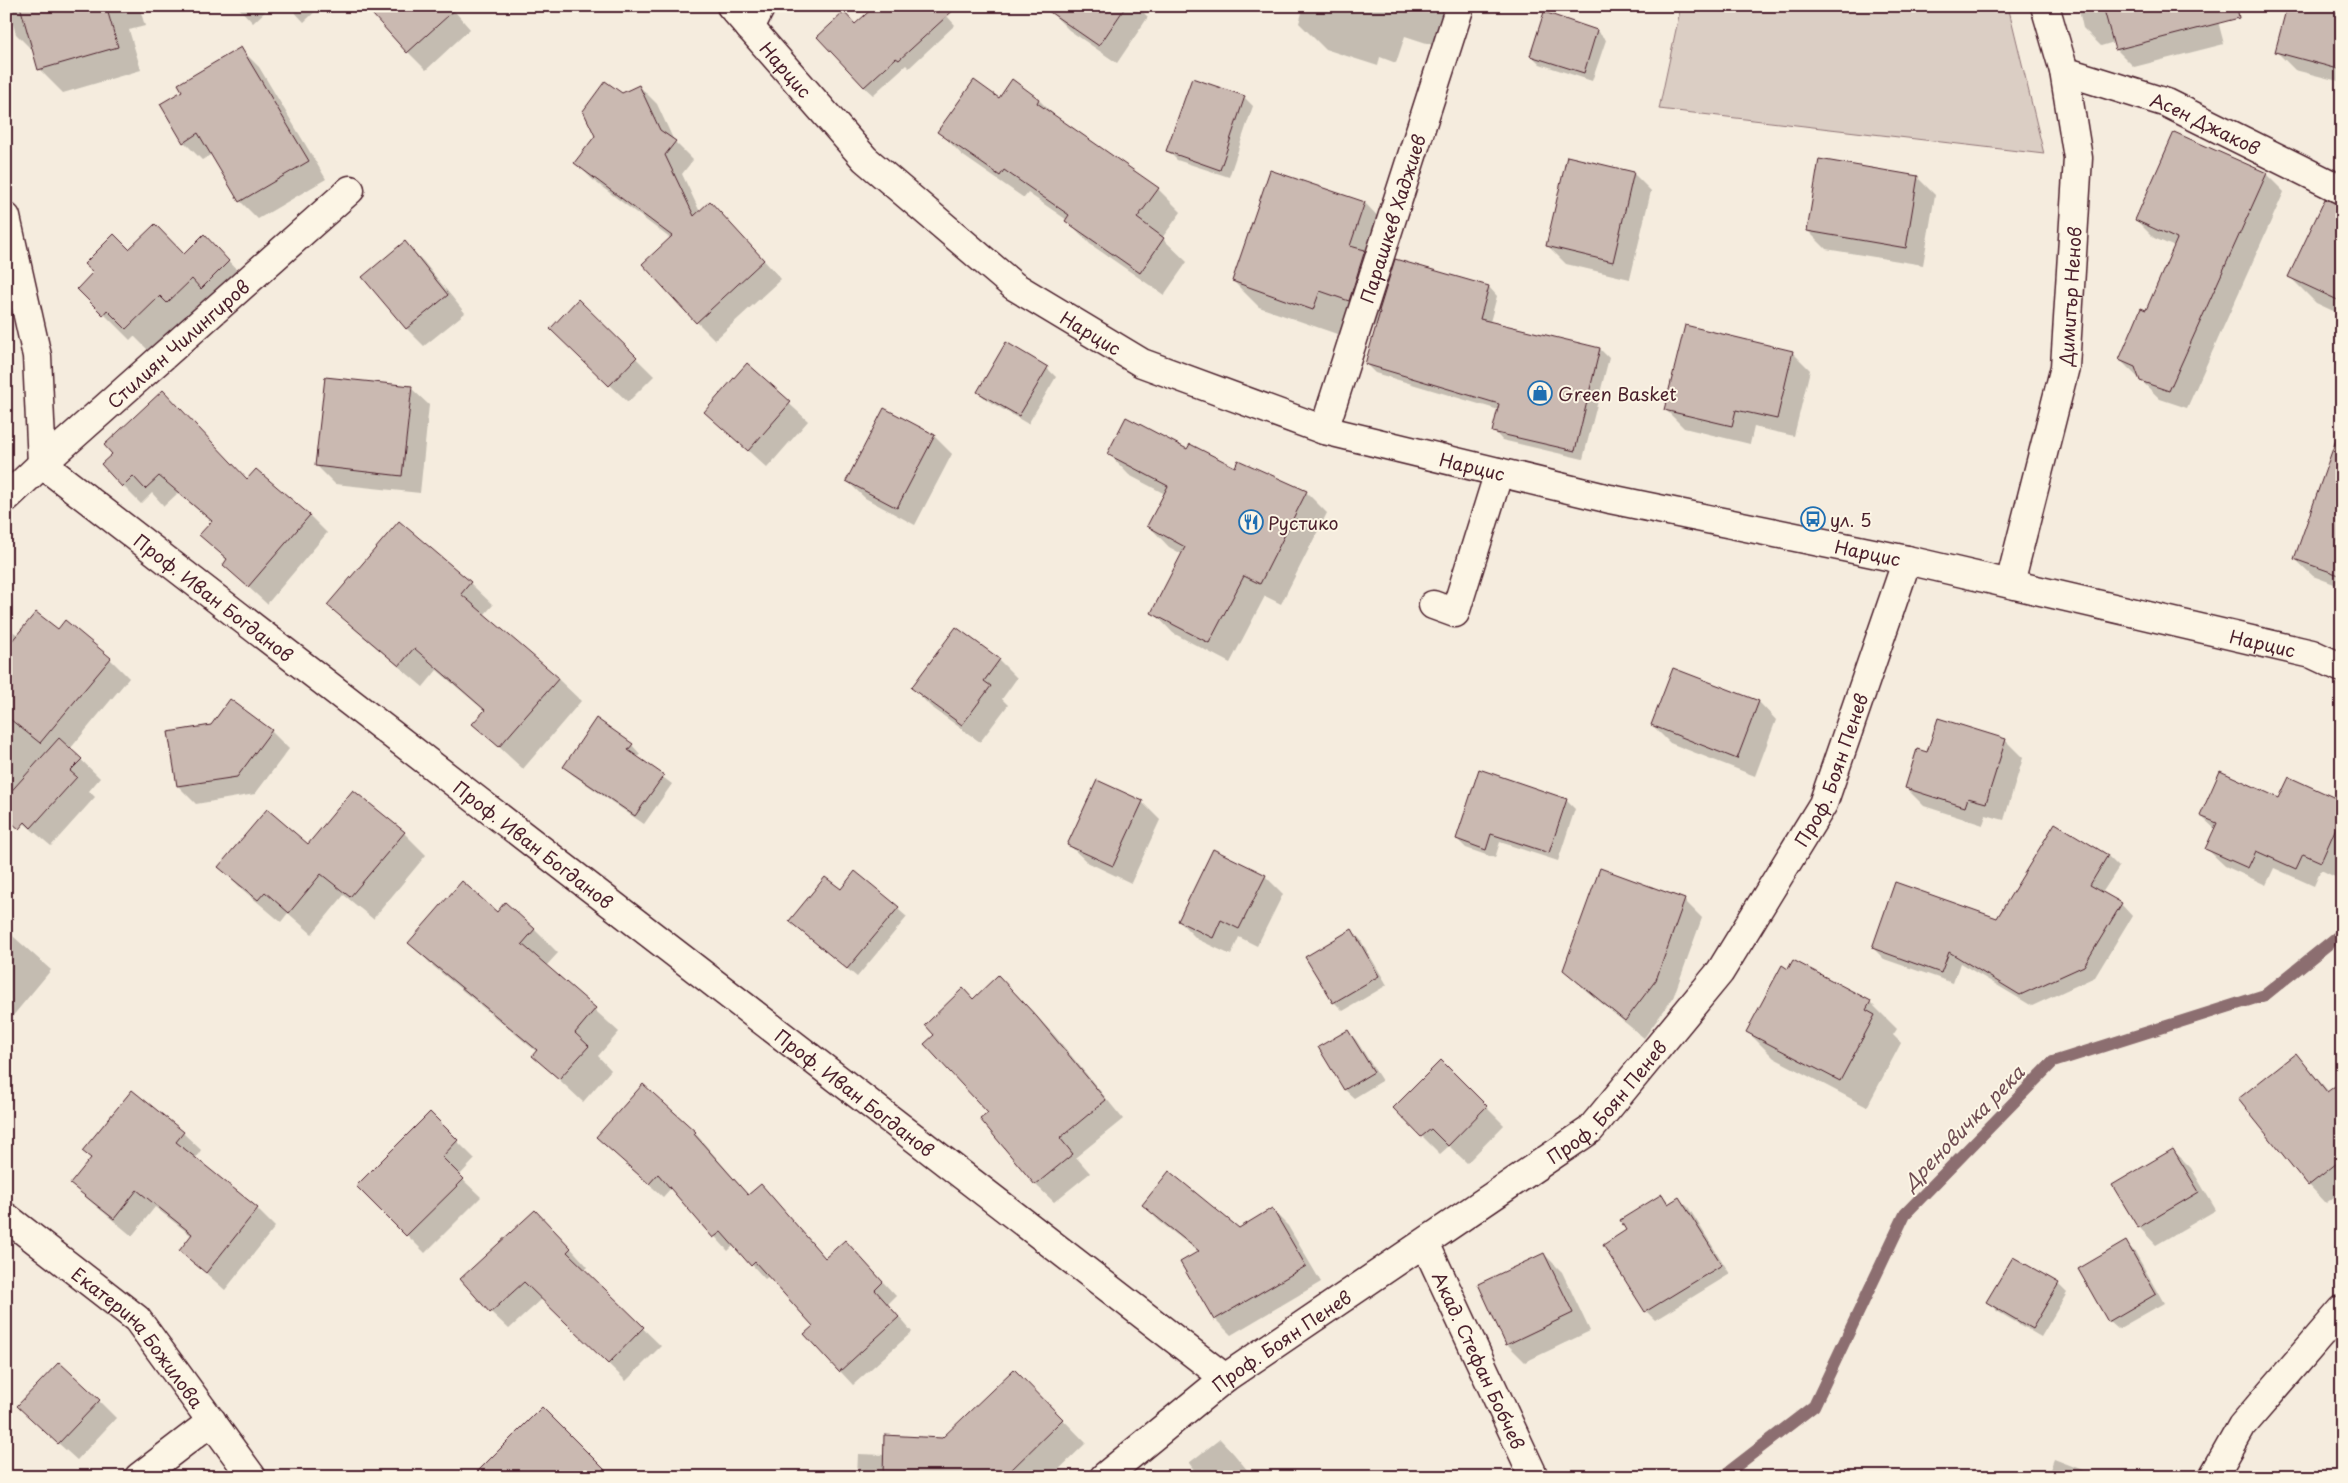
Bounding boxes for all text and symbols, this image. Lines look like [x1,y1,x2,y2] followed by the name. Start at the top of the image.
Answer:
[754,35,819,103] street label: Нарцис
[2147,85,2265,161] street label: Асен Джаков
[1352,131,1432,307] street label: Парашкев Хаджиев
[2052,225,2087,368] street label: Димитър Ненов
[101,273,255,414] street label: Стилиян Чилингиров
[1055,304,1127,361] street label: Нарцис
[1527,380,1553,406] shop icon: Green Basket
[1558,380,1677,407] place label: Green Basket
[1437,445,1508,487] street label: Нарцис
[1800,506,1826,532] bus stop icon: ул. 5
[1830,506,1872,533] place label: ул. 5
[1238,509,1264,535] restaurant icon: Рустико
[1268,509,1339,536] place label: Рустико
[129,527,300,667] street label: Проф. Иван Богданов
[1832,532,1903,572] street label: Нарцис
[2227,622,2298,663] street label: Нарцис
[1787,689,1874,851] street label: Проф. Боян Пенев
[448,774,619,914] street label: Проф. Иван Богданов
[770,1022,941,1163] street label: Проф. Иван Богданов
[1541,1034,1672,1170] street label: Проф. Боян Пенев
[1895,1058,2031,1197] water label: Дреновичка река
[66,1260,211,1414] street label: Екатерина Божилова
[1426,1267,1532,1453] street label: Акад. Стефан Бобчев
[1205,1283,1356,1397] street label: Проф. Боян Пенев

